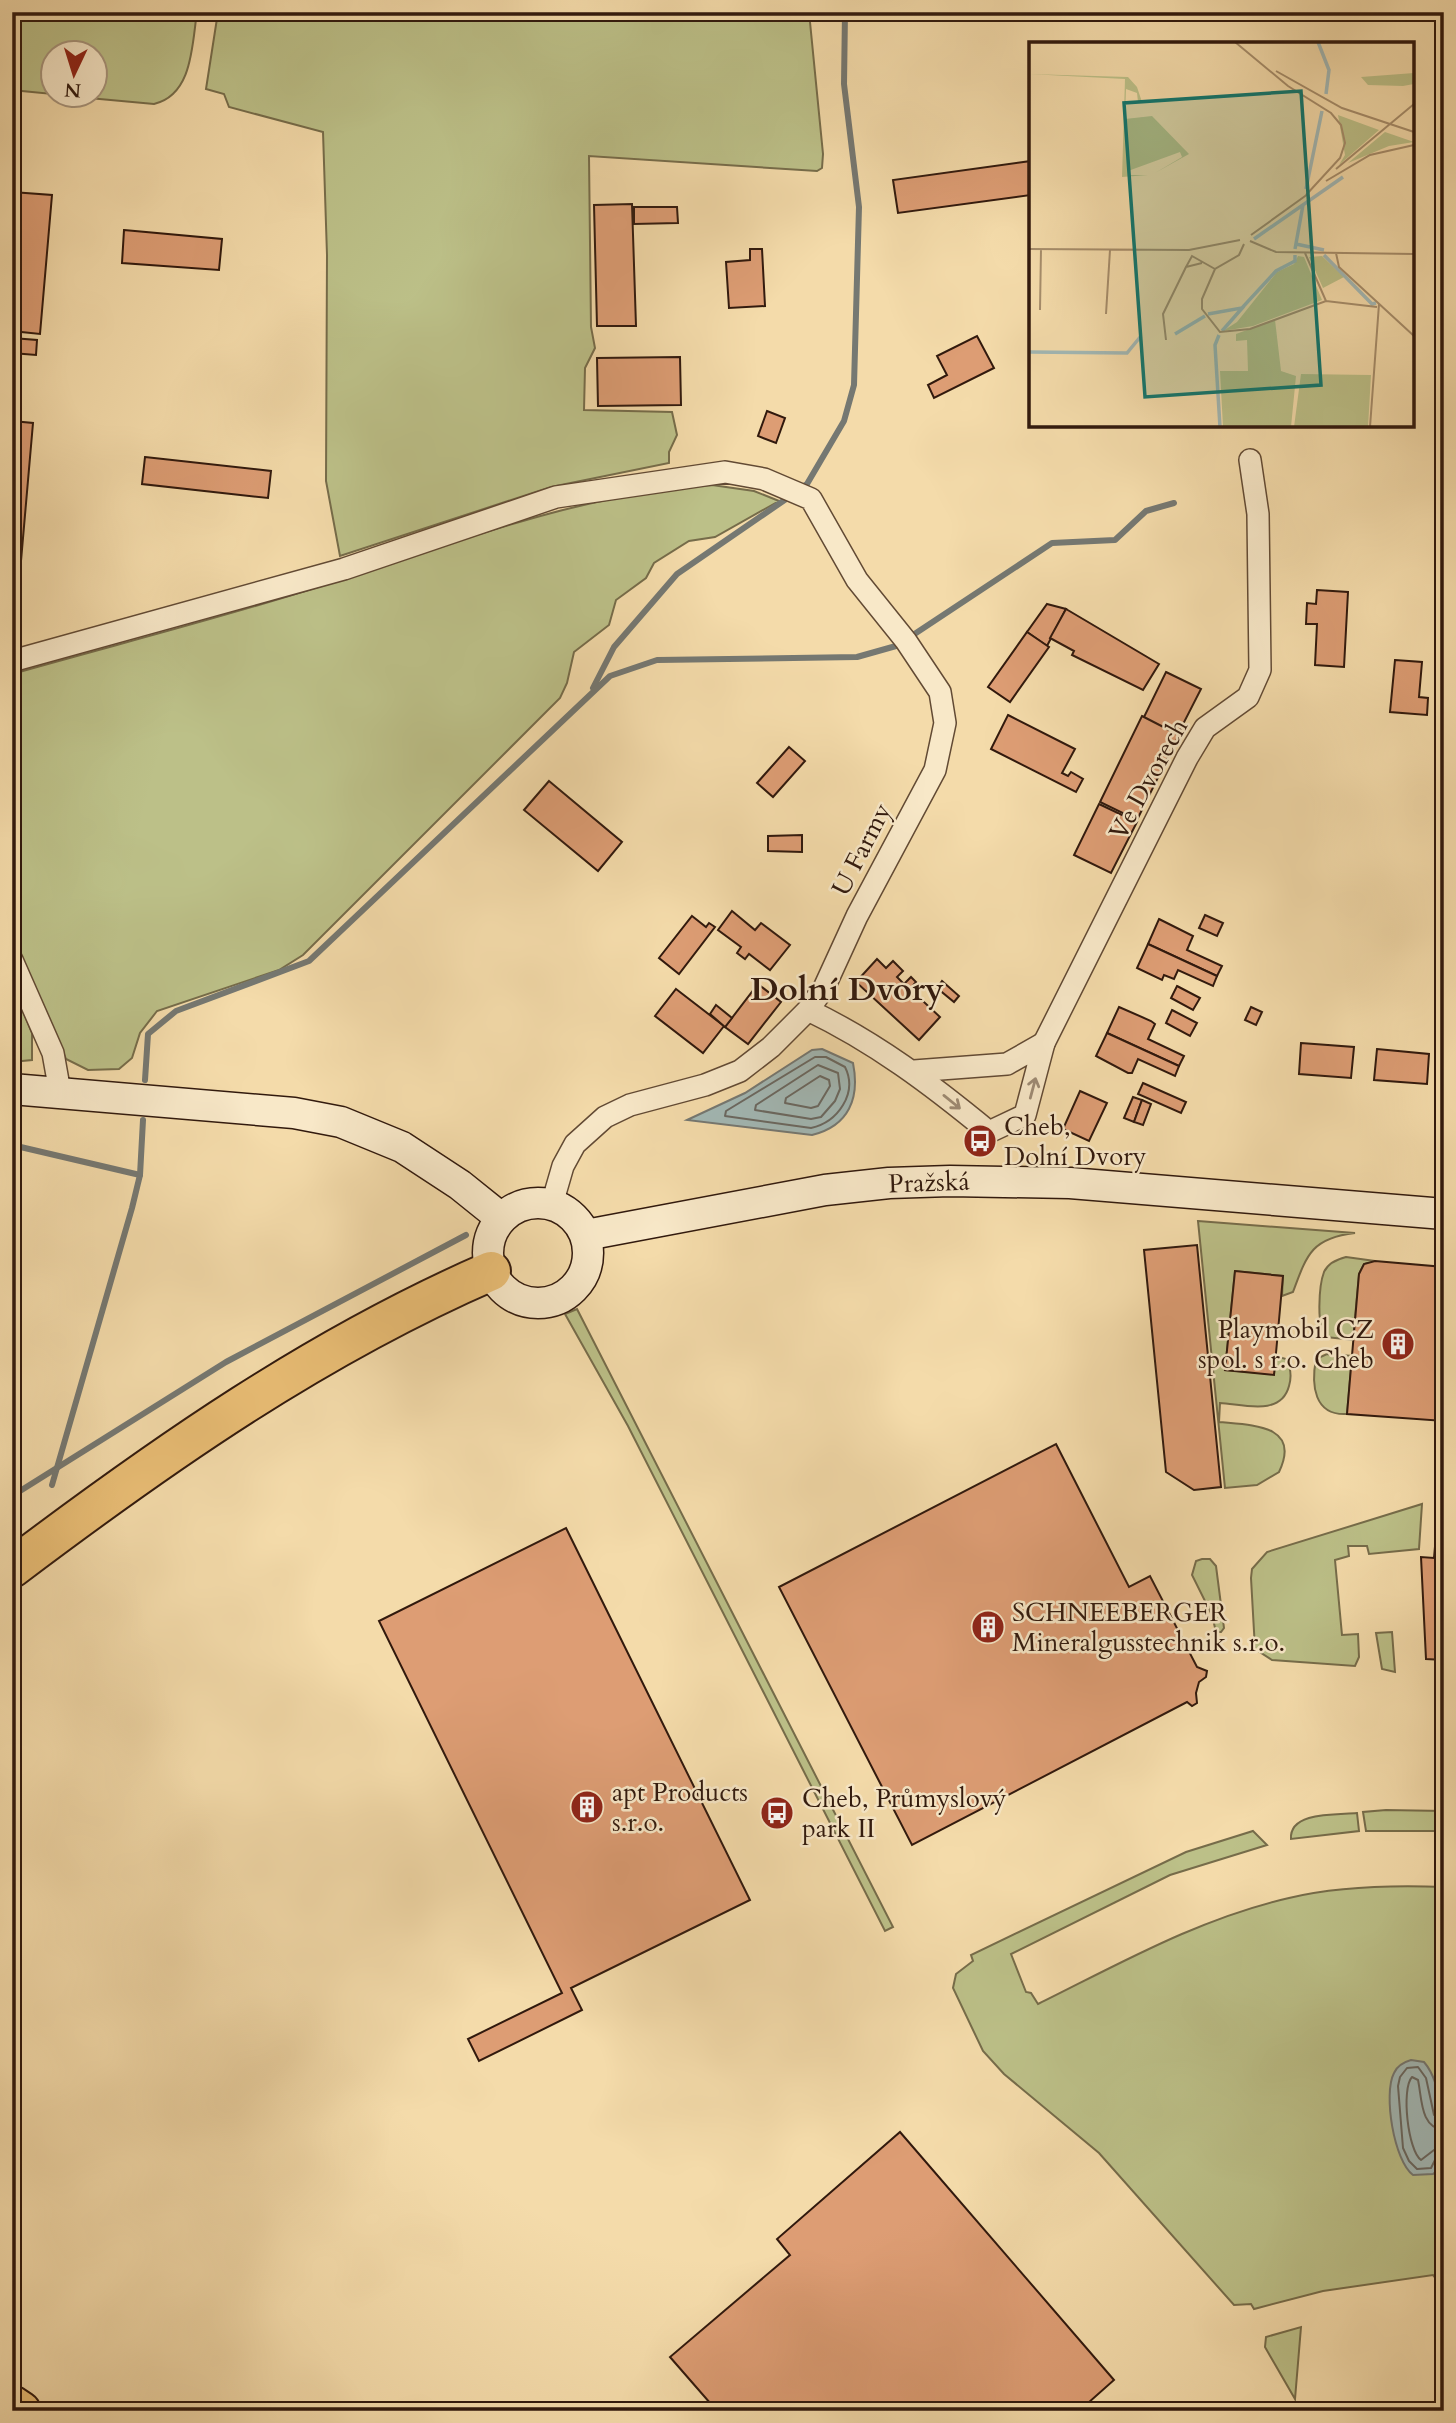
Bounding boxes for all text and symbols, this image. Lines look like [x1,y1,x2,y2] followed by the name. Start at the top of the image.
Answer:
[38,38,108,108] north arrow
[1029,42,1414,427] inset map
[63,76,82,104] text: N
[1101,712,1196,846] street label: Ve Dvorech
[823,797,900,901] street label: U Farmy
[750,967,944,1012] district label: Dolní Dvory
[1027,1077,1040,1099] one-way arrow
[942,1094,960,1109] one-way arrow
[1004,1109,1147,1174] place label: Cheb, Dolní Dvory
[961,1122,999,1160] bus stop icon: Cheb, Dolní Dvory
[888,1164,970,1201] street label: Pražská
[1198,1312,1374,1377] place label: Playmobil CZ spol. s r.o. Cheb
[1379,1325,1417,1363] building icon: Playmobil CZ spol. s r.o. Cheb
[1012,1595,1285,1660] place label: SCHNEEBERGER Mineralgusstechnik s.r.o.
[969,1608,1007,1646] building icon: SCHNEEBERGER Mineralgusstechnik s.r.o.
[612,1775,748,1840] place label: apt Products s.r.o.
[802,1781,1007,1846] place label: Cheb, Průmyslový park II
[568,1788,606,1826] building icon: apt Products s.r.o.
[758,1794,796,1832] bus stop icon: Cheb, Průmyslový park II

